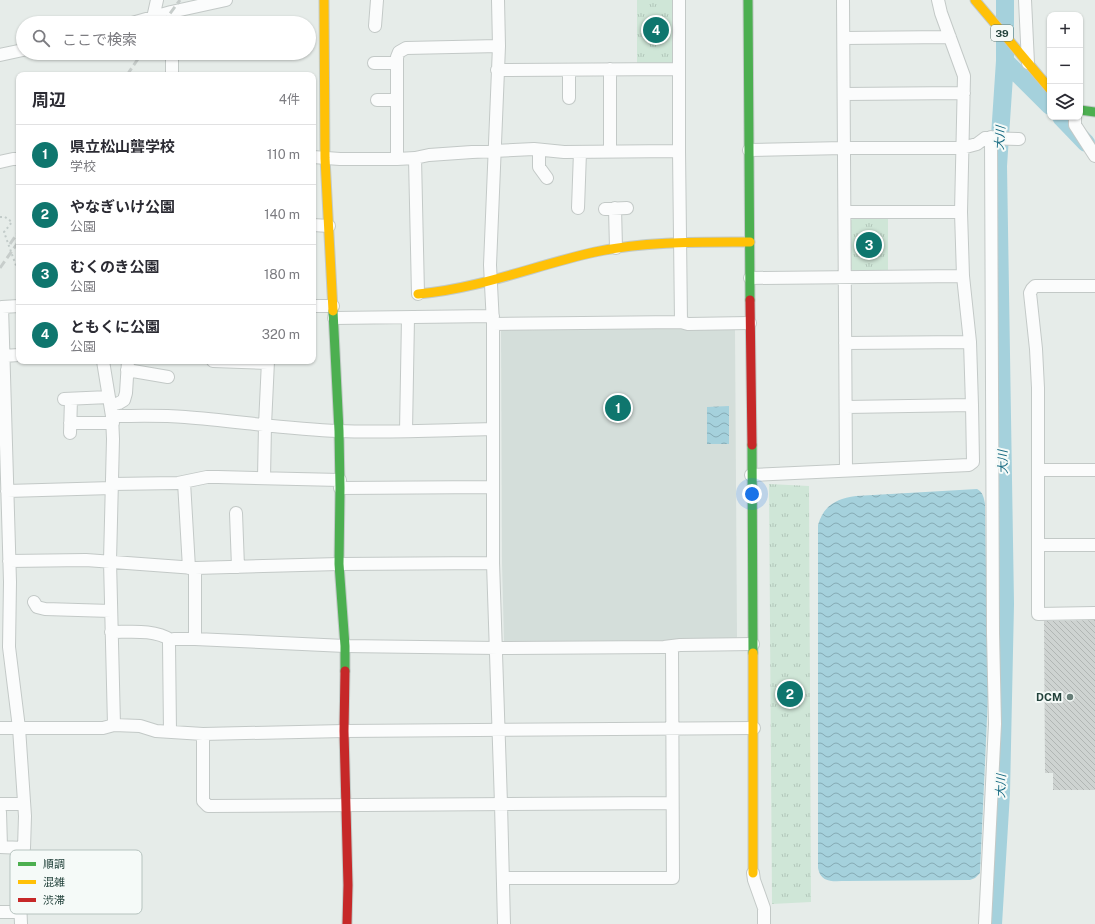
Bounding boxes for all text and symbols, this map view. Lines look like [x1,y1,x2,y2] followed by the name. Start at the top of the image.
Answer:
[1047,12,1083,120] map controls
[1047,12,1083,48] button: +
[643,15,669,45] pin: 4
[16,16,316,60] search box
[991,25,1013,41] road number: 39
[30,27,52,49] icon: search
[62,31,137,48] text: ここで検索
[1047,48,1083,84] button: −
[1047,84,1083,120] button: layers
[32,90,66,110] text: 周辺
[279,92,300,107] text: 4件
[992,124,1008,150] water label: 大川
[70,138,175,155] text: 県立松山聾学校
[42,147,48,162] text: 1
[267,147,300,162] text: 110 m
[70,159,96,174] text: 学校
[70,198,175,215] text: やなぎいけ公園
[41,207,49,222] text: 2
[264,207,300,222] text: 140 m
[70,219,96,234] text: 公園
[856,230,882,260] pin: 3
[70,258,160,275] text: むくのき公園
[41,267,49,282] text: 3
[264,267,300,282] text: 180 m
[70,279,96,294] text: 公園
[70,318,160,335] text: ともくに公園
[41,327,49,342] text: 4
[262,327,300,342] text: 320 m
[70,339,96,354] text: 公園
[605,393,631,423] pin: 1
[996,448,1010,474] water label: 大川
[742,484,762,504] your location
[777,679,803,709] pin: 2
[1036,691,1062,703] place label: DCM
[1065,692,1075,702] marker: DCM
[994,772,1008,798] water label: 大川
[10,850,142,914] legend
[43,858,65,870] text: 順調
[43,876,65,888] text: 混雑
[43,894,65,906] text: 渋滞

